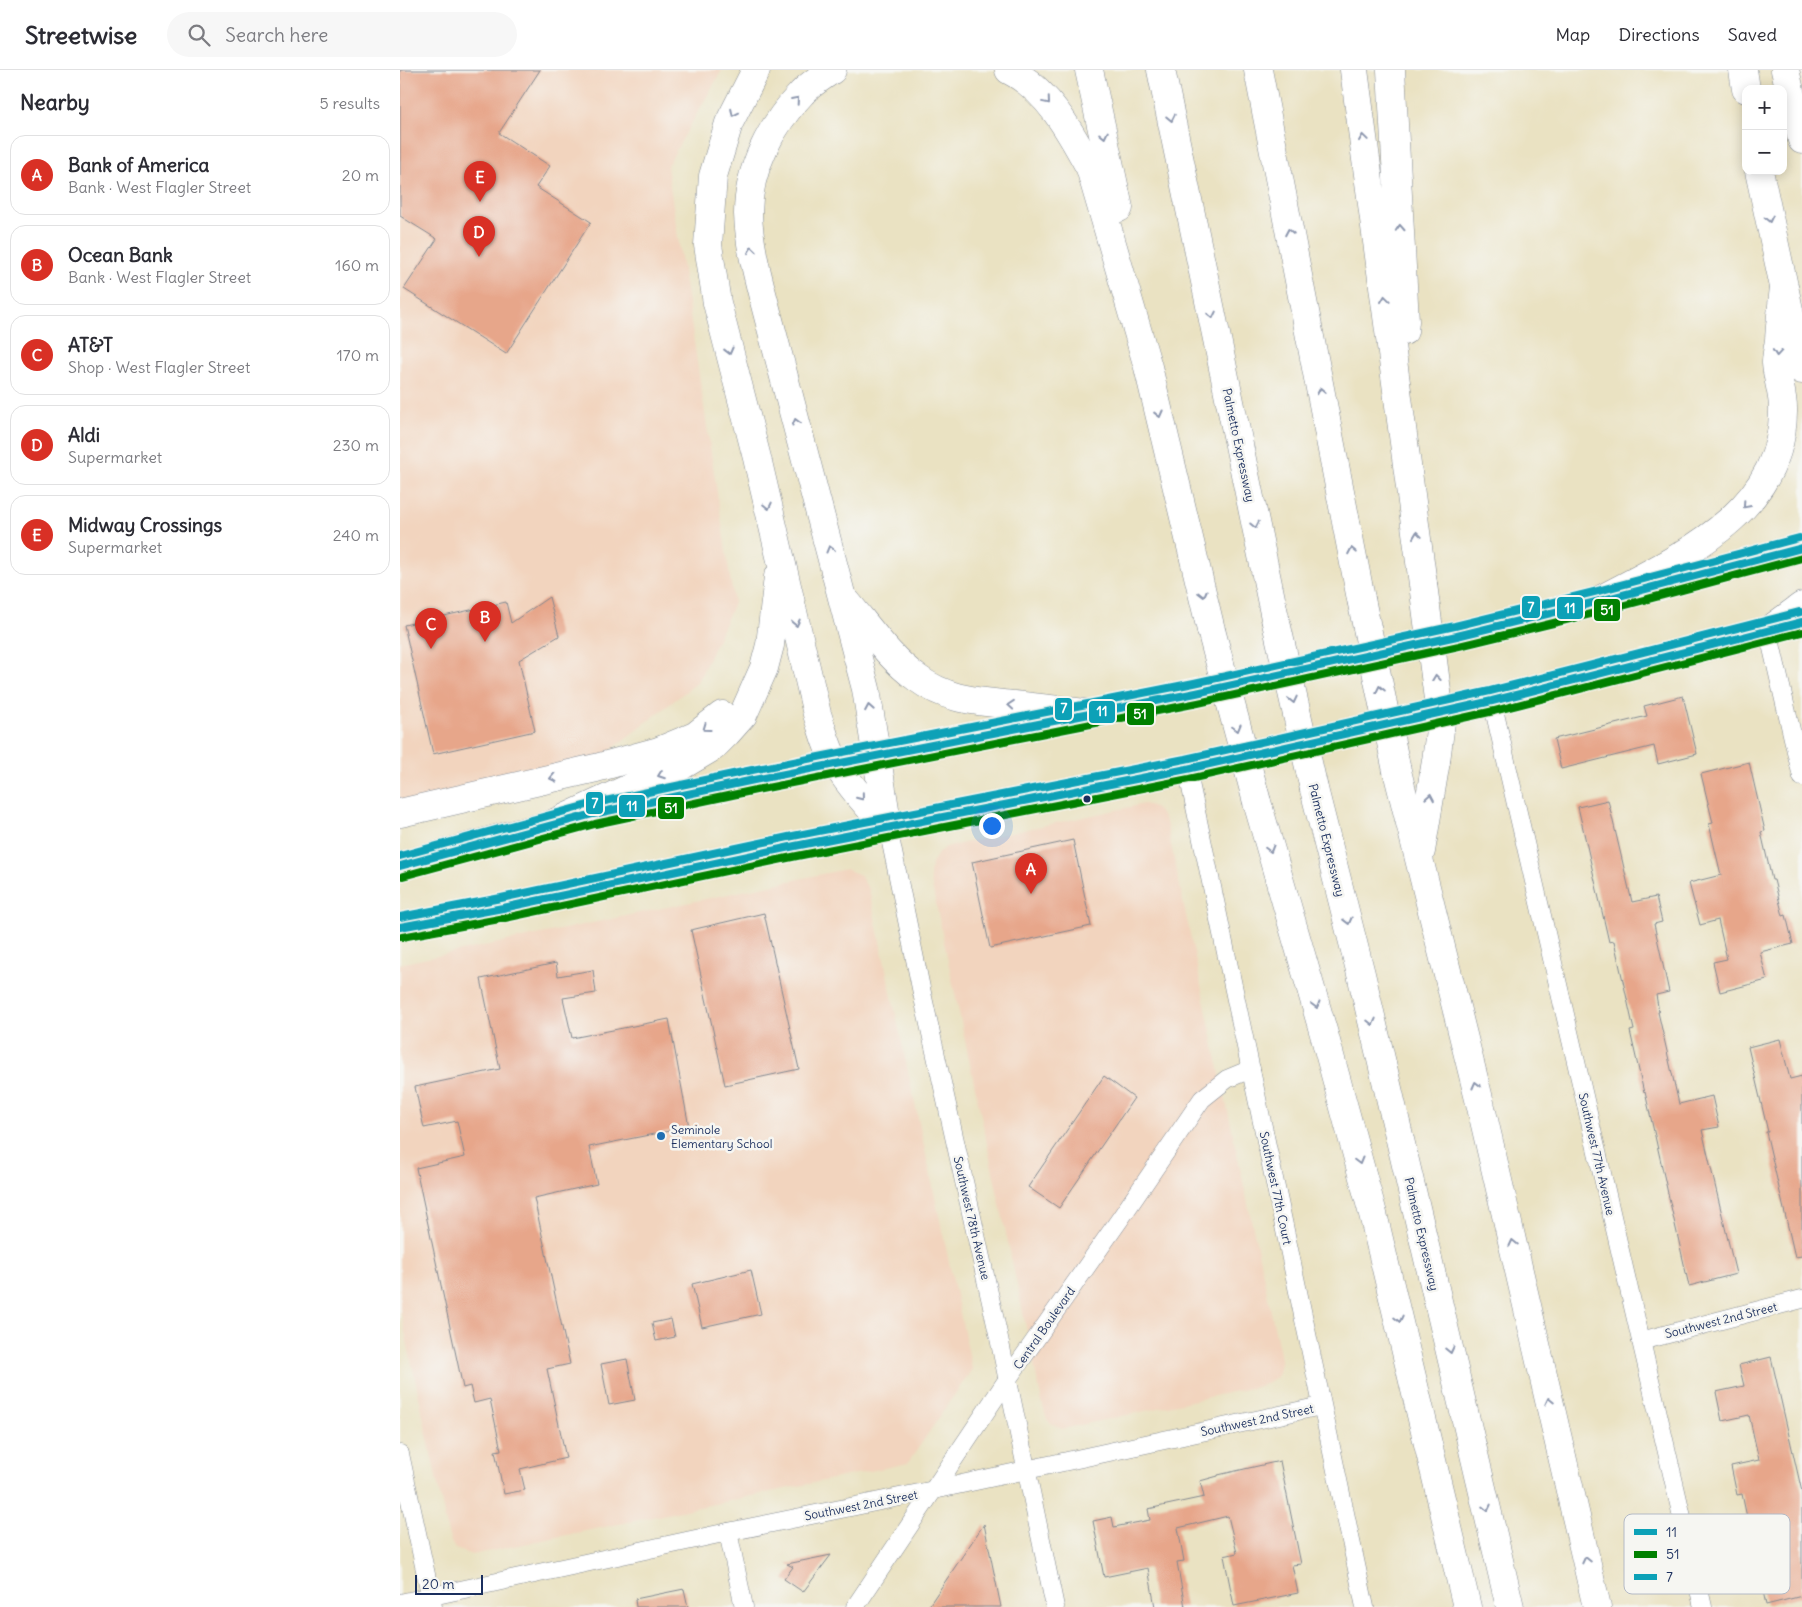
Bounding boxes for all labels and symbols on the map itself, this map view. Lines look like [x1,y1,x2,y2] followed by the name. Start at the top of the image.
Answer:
[1041,95,1050,104] one-way arrow
[790,96,799,105] one-way arrow
[730,108,740,117] one-way arrow
[1165,113,1176,122] one-way arrow
[1098,130,1108,139] one-way arrow
[1358,134,1369,142] one-way arrow
[464,161,496,202] pin: E
[1763,214,1774,223] one-way arrow
[463,216,495,257] pin: D
[1394,224,1405,232] one-way arrow
[1285,227,1295,236] one-way arrow
[748,245,758,254] one-way arrow
[1380,295,1391,303] one-way arrow
[1206,311,1217,319] one-way arrow
[723,346,734,355] one-way arrow
[1772,349,1783,357] one-way arrow
[1220,387,1258,503] street label: Palmetto Expressway
[1316,387,1326,396] one-way arrow
[1153,410,1164,419] one-way arrow
[791,418,802,427] one-way arrow
[1742,500,1751,509] one-way arrow
[762,501,773,510] one-way arrow
[1250,521,1260,530] one-way arrow
[1412,531,1423,539] one-way arrow
[825,545,836,554] one-way arrow
[1347,546,1357,555] one-way arrow
[1197,590,1208,599] one-way arrow
[1521,595,1541,619] line badge: 7
[1556,596,1584,620] line badge: 11
[1528,598,1535,616] text: 7
[1593,598,1621,622] line badge: 51
[1564,599,1576,617] text: 11
[469,601,501,642] pin: B
[1600,601,1614,619] text: 51
[415,608,447,649] pin: C
[790,618,801,627] one-way arrow
[1431,674,1441,683] one-way arrow
[1375,685,1386,694] one-way arrow
[1288,695,1298,704] one-way arrow
[1054,697,1073,721] line badge: 7
[1061,699,1068,717] text: 7
[1006,700,1014,711] one-way arrow
[1088,700,1116,724] line badge: 11
[1096,702,1108,720] text: 11
[1126,702,1155,726] line badge: 51
[865,703,875,712] one-way arrow
[1133,705,1147,723] text: 51
[703,722,712,730] one-way arrow
[1232,723,1242,731] one-way arrow
[657,769,665,779] one-way arrow
[548,772,557,783] one-way arrow
[1306,782,1348,898] street label: Palmetto Expressway
[585,791,604,815] line badge: 7
[856,791,864,800] one-way arrow
[1425,793,1435,801] one-way arrow
[592,794,599,812] text: 7
[618,794,646,818] line badge: 11
[1082,794,1092,804] unlabelled marker
[657,796,685,820] line badge: 51
[626,797,638,815] text: 11
[664,799,678,817] text: 51
[979,813,1005,839] your location
[1265,844,1275,852] one-way arrow
[1015,853,1047,894] pin: A
[1342,917,1353,926] one-way arrow
[1310,1000,1320,1008] one-way arrow
[1366,1017,1377,1026] one-way arrow
[1471,1081,1481,1089] one-way arrow
[1576,1091,1618,1217] street label: Southwest 77th Avenue
[671,1122,772,1151] place label: Seminole Elementary School
[655,1130,667,1142] marker: Seminole Elementary School
[1257,1130,1295,1246] street label: Southwest 77th Court
[950,1155,994,1281] street label: Southwest 78th Avenue
[1353,1157,1364,1166] one-way arrow
[1402,1176,1442,1292] street label: Palmetto Expressway
[1508,1239,1518,1247] one-way arrow
[1010,1284,1078,1372] street label: Central Boulevard
[1663,1299,1779,1341] street label: Southwest 2nd Street
[1393,1314,1404,1323] one-way arrow
[1444,1346,1455,1355] one-way arrow
[1544,1397,1555,1406] one-way arrow
[1199,1401,1315,1439] street label: Southwest 2nd Street
[803,1487,919,1523] street label: Southwest 2nd Street
[1481,1504,1492,1513] one-way arrow
[1624,1514,1790,1594] legend
[1666,1523,1677,1541] text: 11
[1666,1545,1680,1563] text: 51
[1581,1555,1592,1564] one-way arrow
[1666,1568,1673,1586] text: 7
[415,1572,482,1595] scale bar

